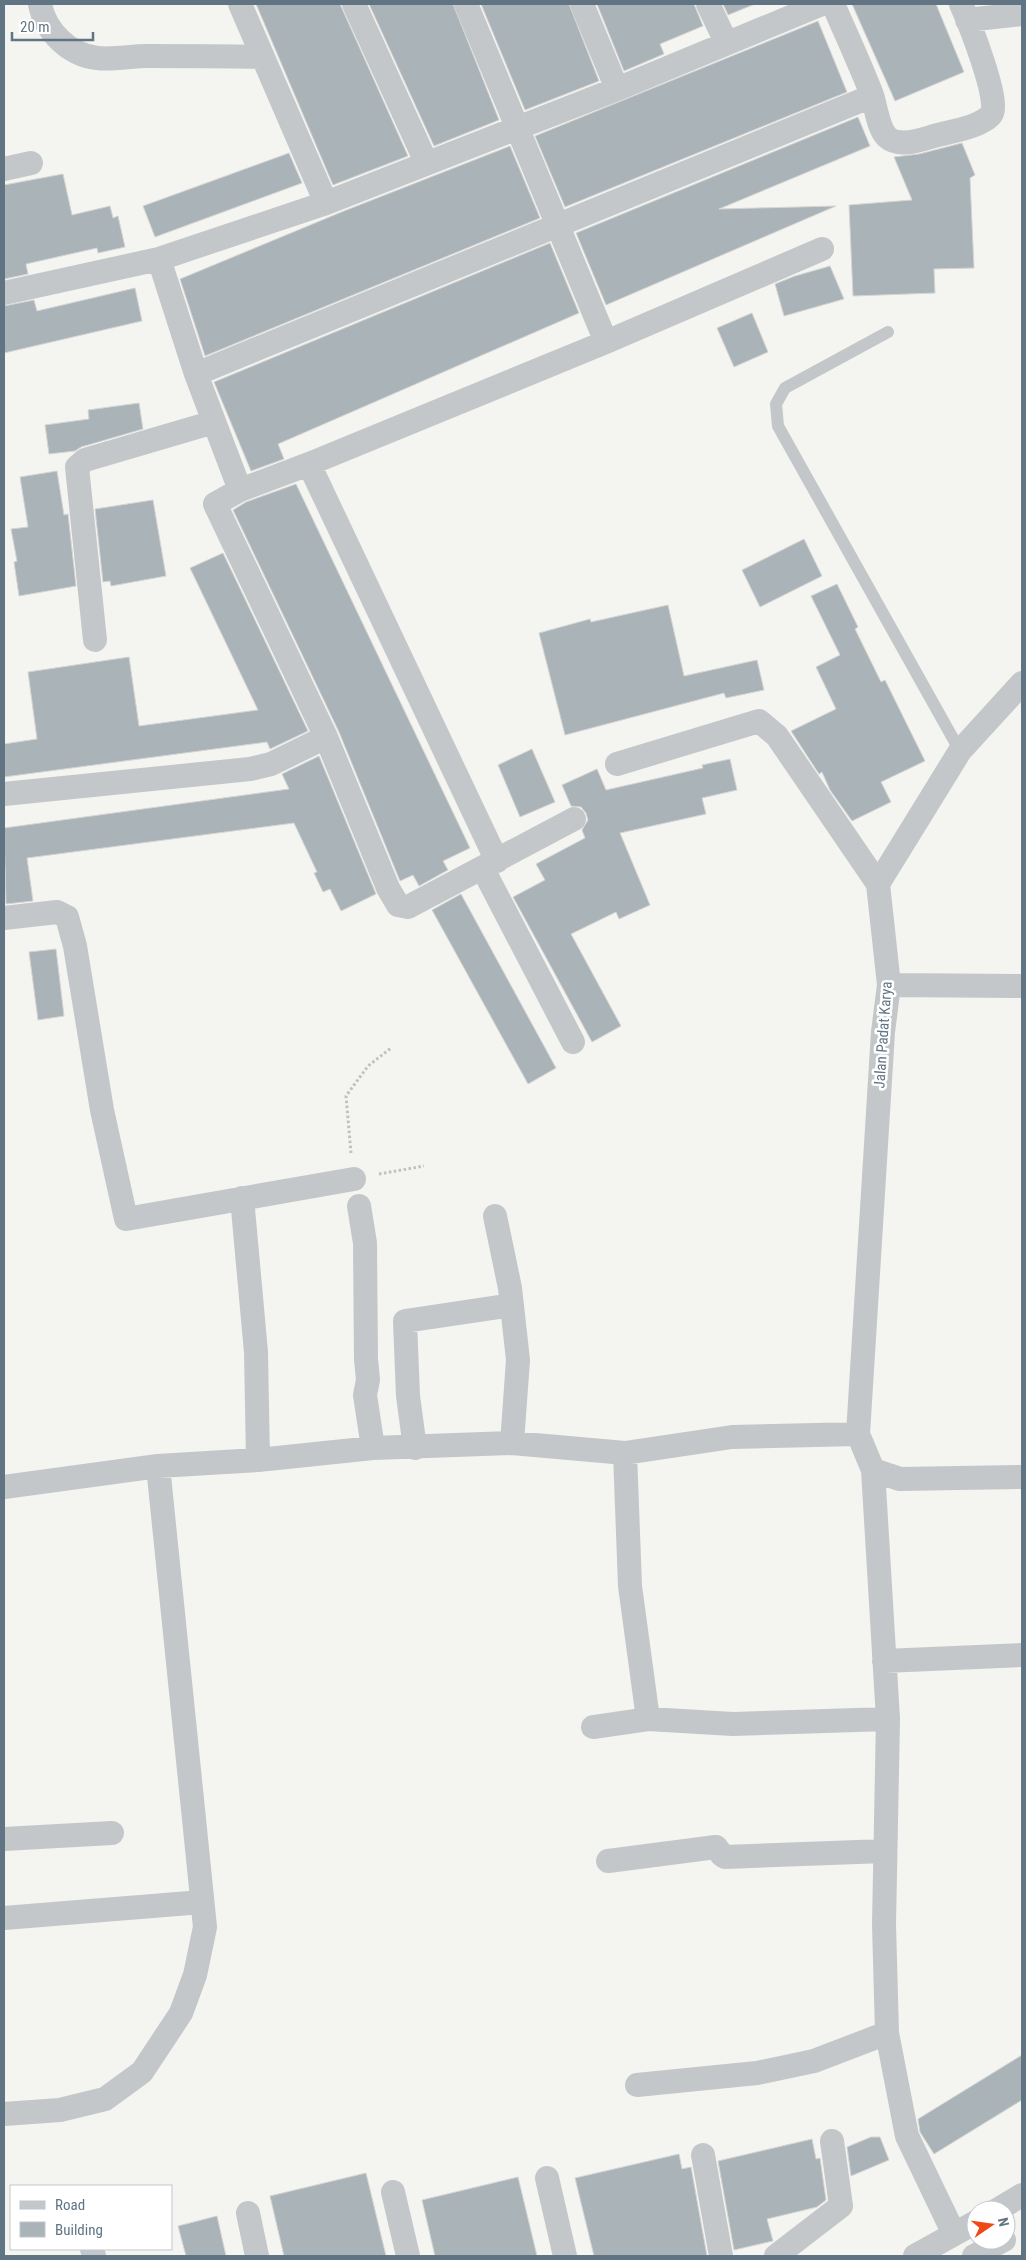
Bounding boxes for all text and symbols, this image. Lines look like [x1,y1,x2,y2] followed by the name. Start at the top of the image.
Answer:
[12,10,94,42] scale bar
[20,18,50,36] text: 20 m
[870,981,896,1089] street label: Jalan Padat Karya
[10,2185,172,2250] legend
[55,2196,85,2214] text: Road
[966,2200,1016,2250] north arrow
[995,2216,1012,2228] text: N
[55,2221,103,2239] text: Building

